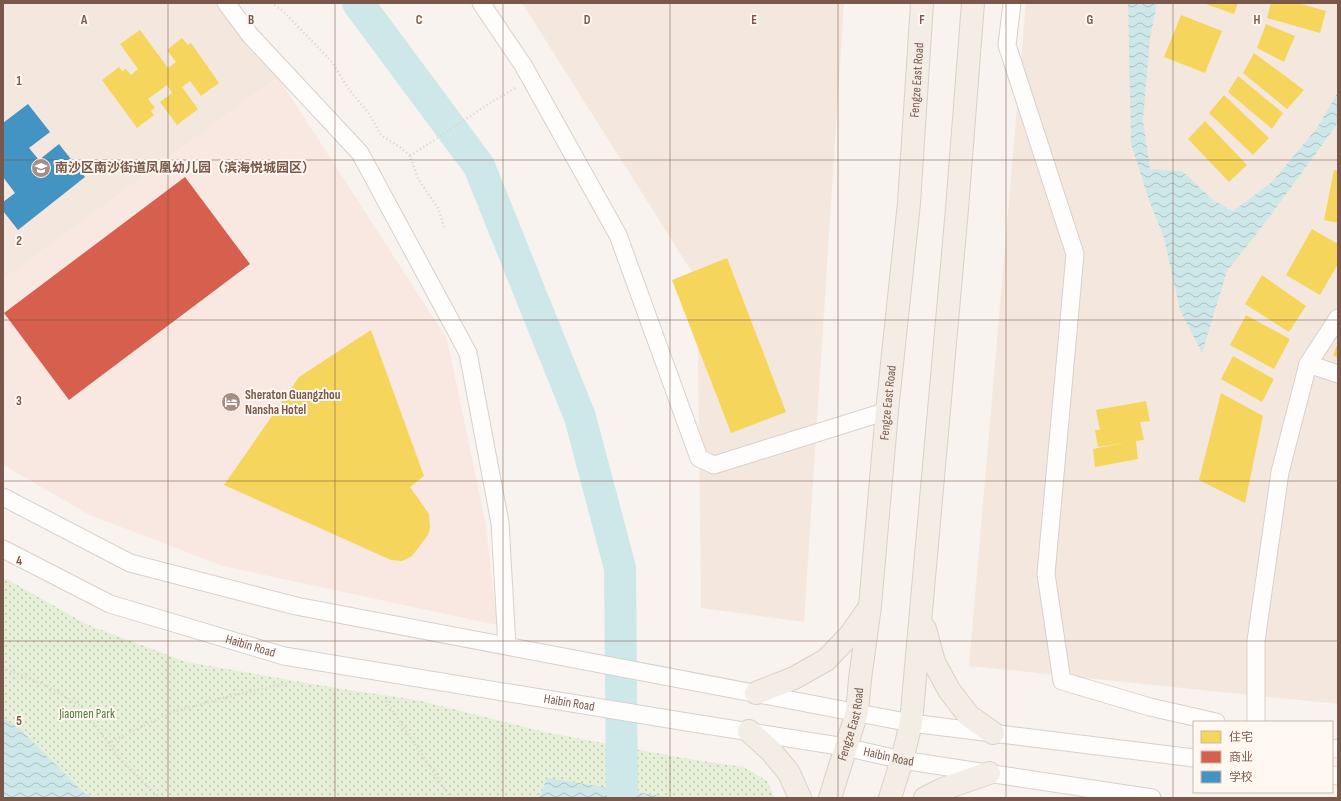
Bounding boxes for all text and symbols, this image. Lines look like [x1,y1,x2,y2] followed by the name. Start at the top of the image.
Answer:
[80,12,88,28] text: A
[248,12,254,28] text: B
[416,12,423,28] text: C
[584,12,591,28] text: D
[751,12,757,28] text: E
[919,12,925,28] text: F
[1087,12,1094,28] text: G
[1254,12,1261,28] text: H
[907,42,927,118] street label: Fengze East Road
[16,73,22,89] text: 1
[30,157,52,179] school or university icon: 南沙区南沙街道凤凰幼儿园（滨海悦城园区）
[55,160,315,176] place label: 南沙区南沙街道凤凰幼儿园（滨海悦城园区）
[16,233,22,249] text: 2
[876,365,900,441] street label: Fengze East Road
[245,387,341,418] place label: Sheraton Guangzhou Nansha Hotel
[220,391,242,413] hotel icon: Sheraton Guangzhou Nansha Hotel
[16,393,22,409] text: 3
[16,553,22,569] text: 4
[224,631,277,661] street label: Haibin Road
[834,687,867,763] street label: Fengze East Road
[543,691,596,715] street label: Haibin Road
[58,706,115,722] park label: Jiaomen Park
[16,713,22,729] text: 5
[1193,721,1333,793] legend
[1229,730,1253,745] text: 住宅
[862,743,915,770] street label: Haibin Road
[1229,750,1253,765] text: 商业
[1229,770,1253,785] text: 学校

